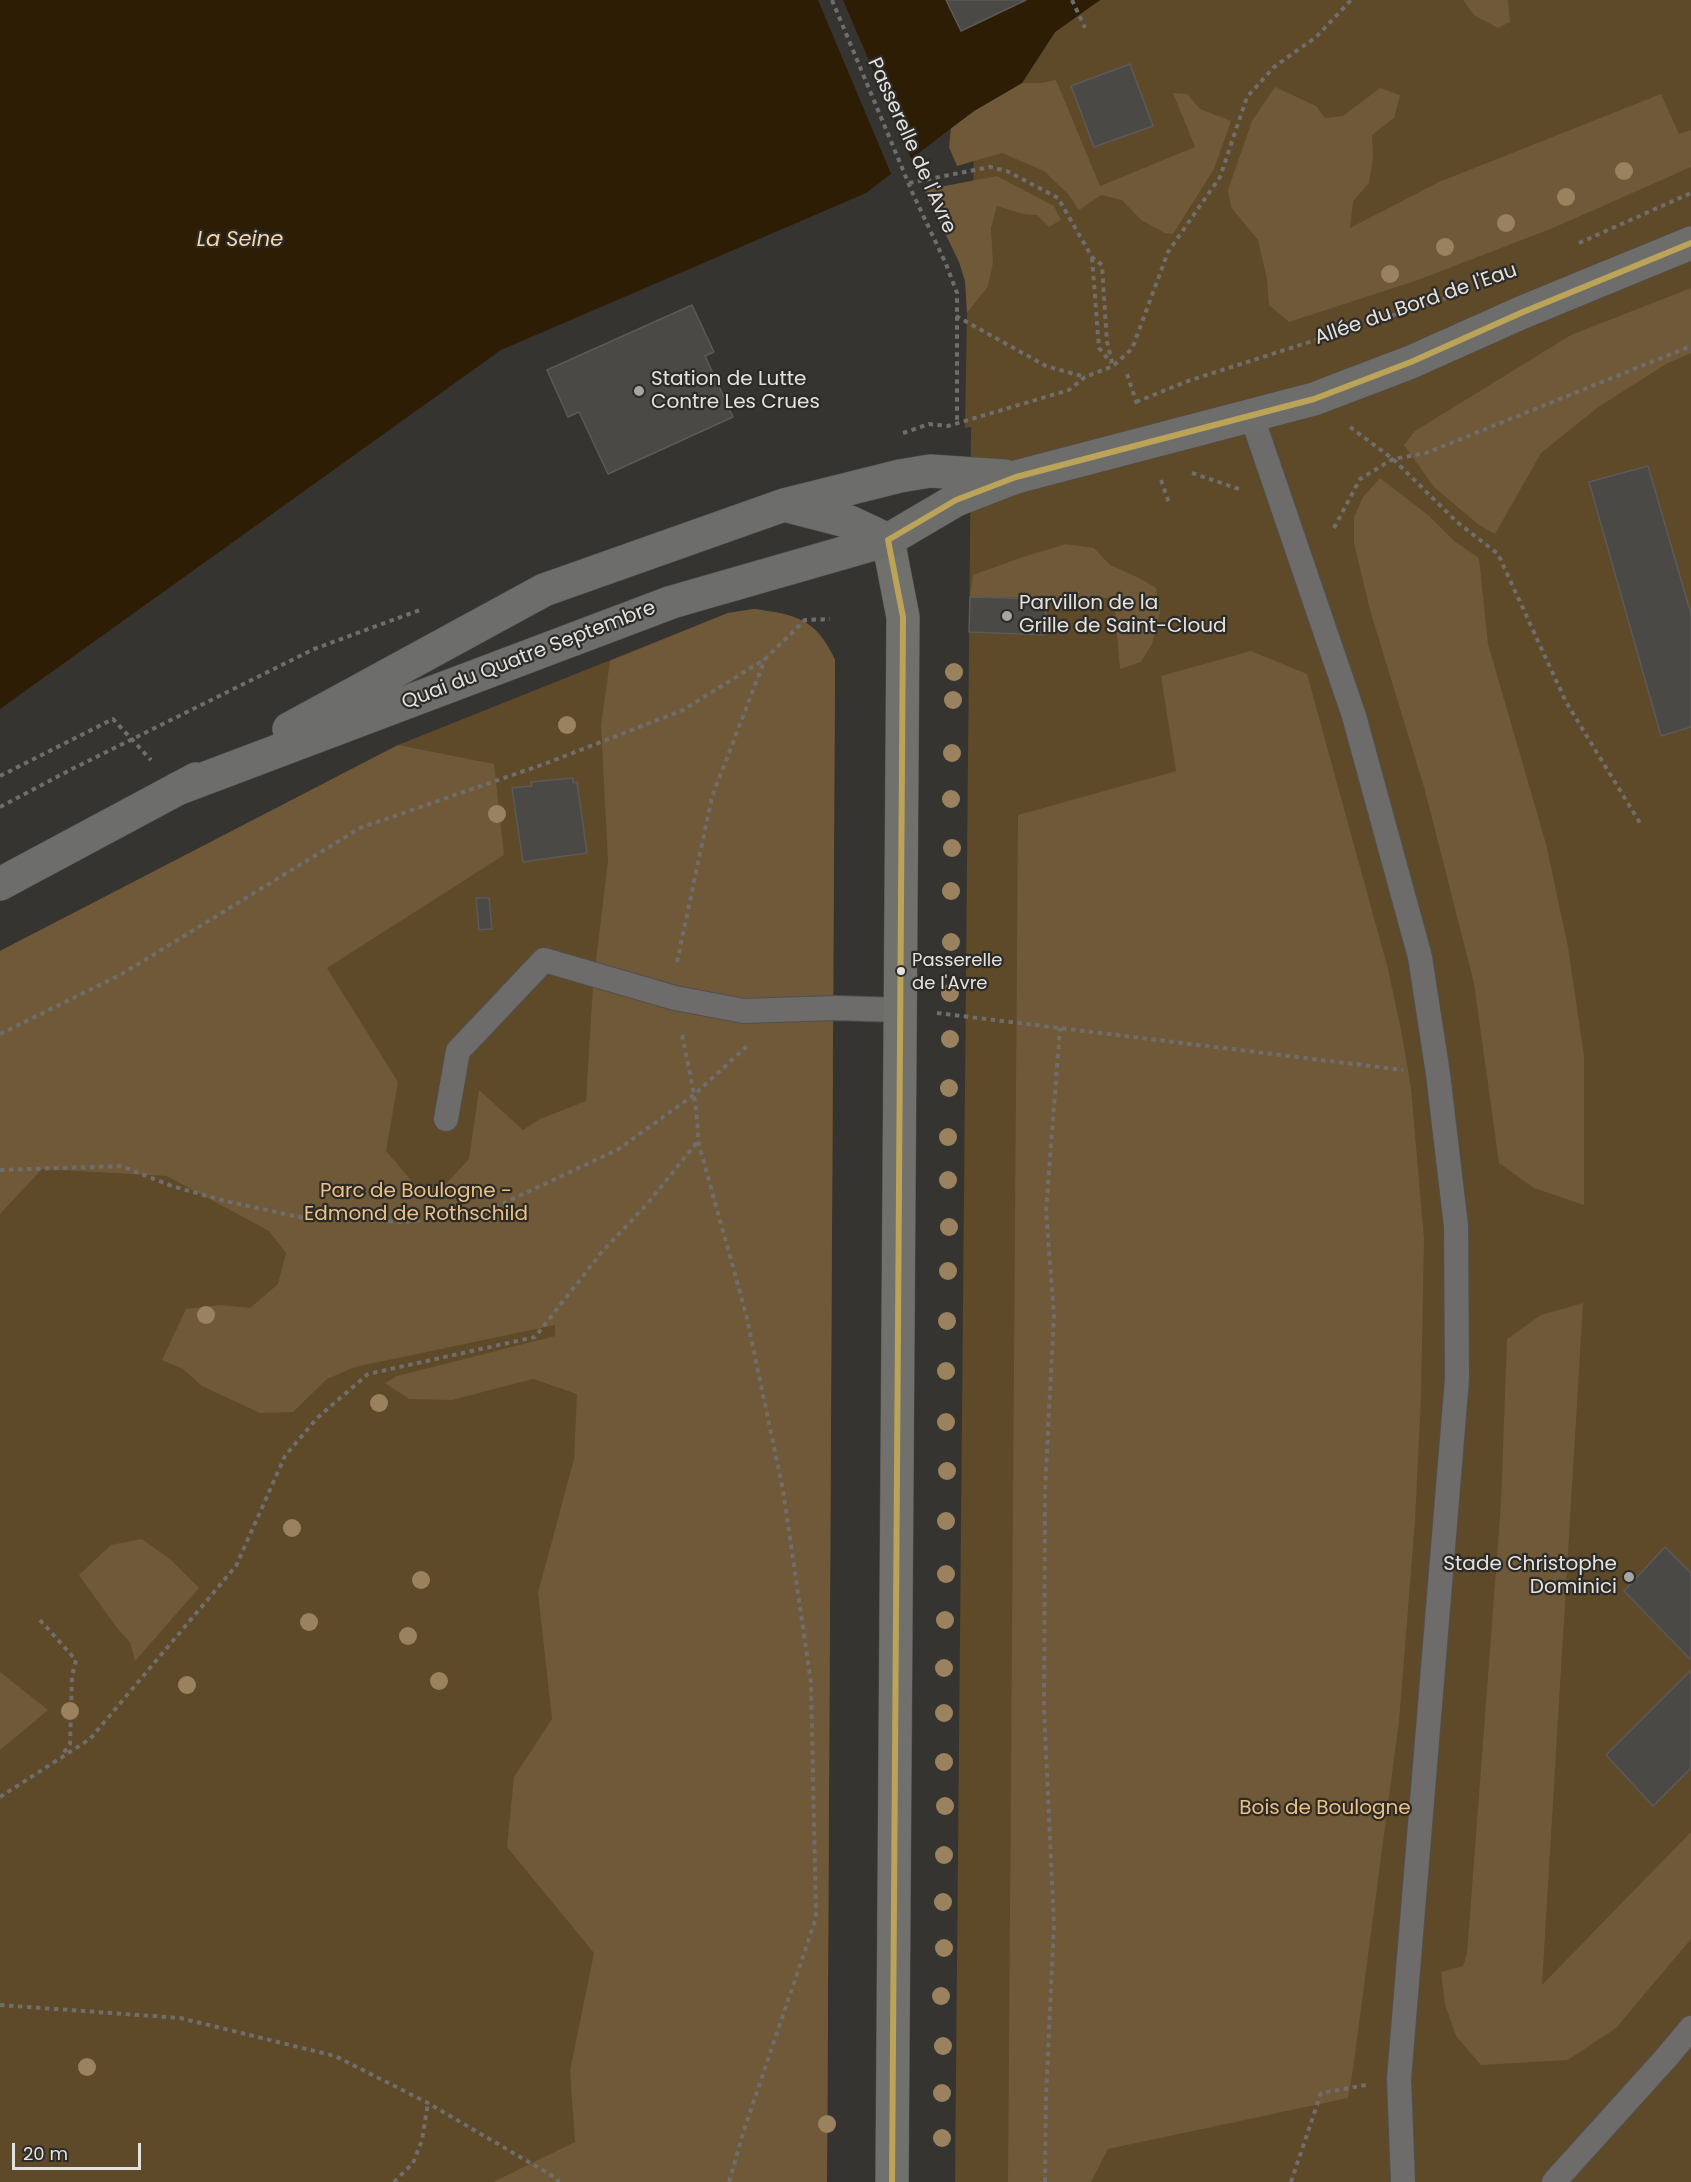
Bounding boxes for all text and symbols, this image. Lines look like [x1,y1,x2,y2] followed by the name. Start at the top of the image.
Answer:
[861,54,961,238] street label: Passerelle de l'Avre
[197,228,283,254] water label: La Seine
[1312,259,1520,351] street label: Allée du Bord de l'Eau
[651,368,820,415] place label: Station de Lutte Contre Les Crues
[632,384,646,398] marker: Station de Lutte Contre Les Crues
[1019,592,1227,639] place label: Parvillon de la Grille de Saint-Cloud
[399,596,659,716] street label: Quai du Quatre Septembre
[1000,609,1014,623] marker: Parvillon de la Grille de Saint-Cloud
[912,950,1002,992] place label: Passerelle de l'Avre
[895,965,907,977] marker: Passerelle de l'Avre
[304,1180,528,1227] park label: Parc de Boulogne - Edmond de Rothschild
[1443,1553,1617,1600] place label: Stade Christophe Dominici
[1622,1570,1636,1584] marker: Stade Christophe Dominici
[1239,1797,1411,1821] park label: Bois de Boulogne
[15,2131,144,2169] scale bar
[23,2141,68,2166] text: 20 m

